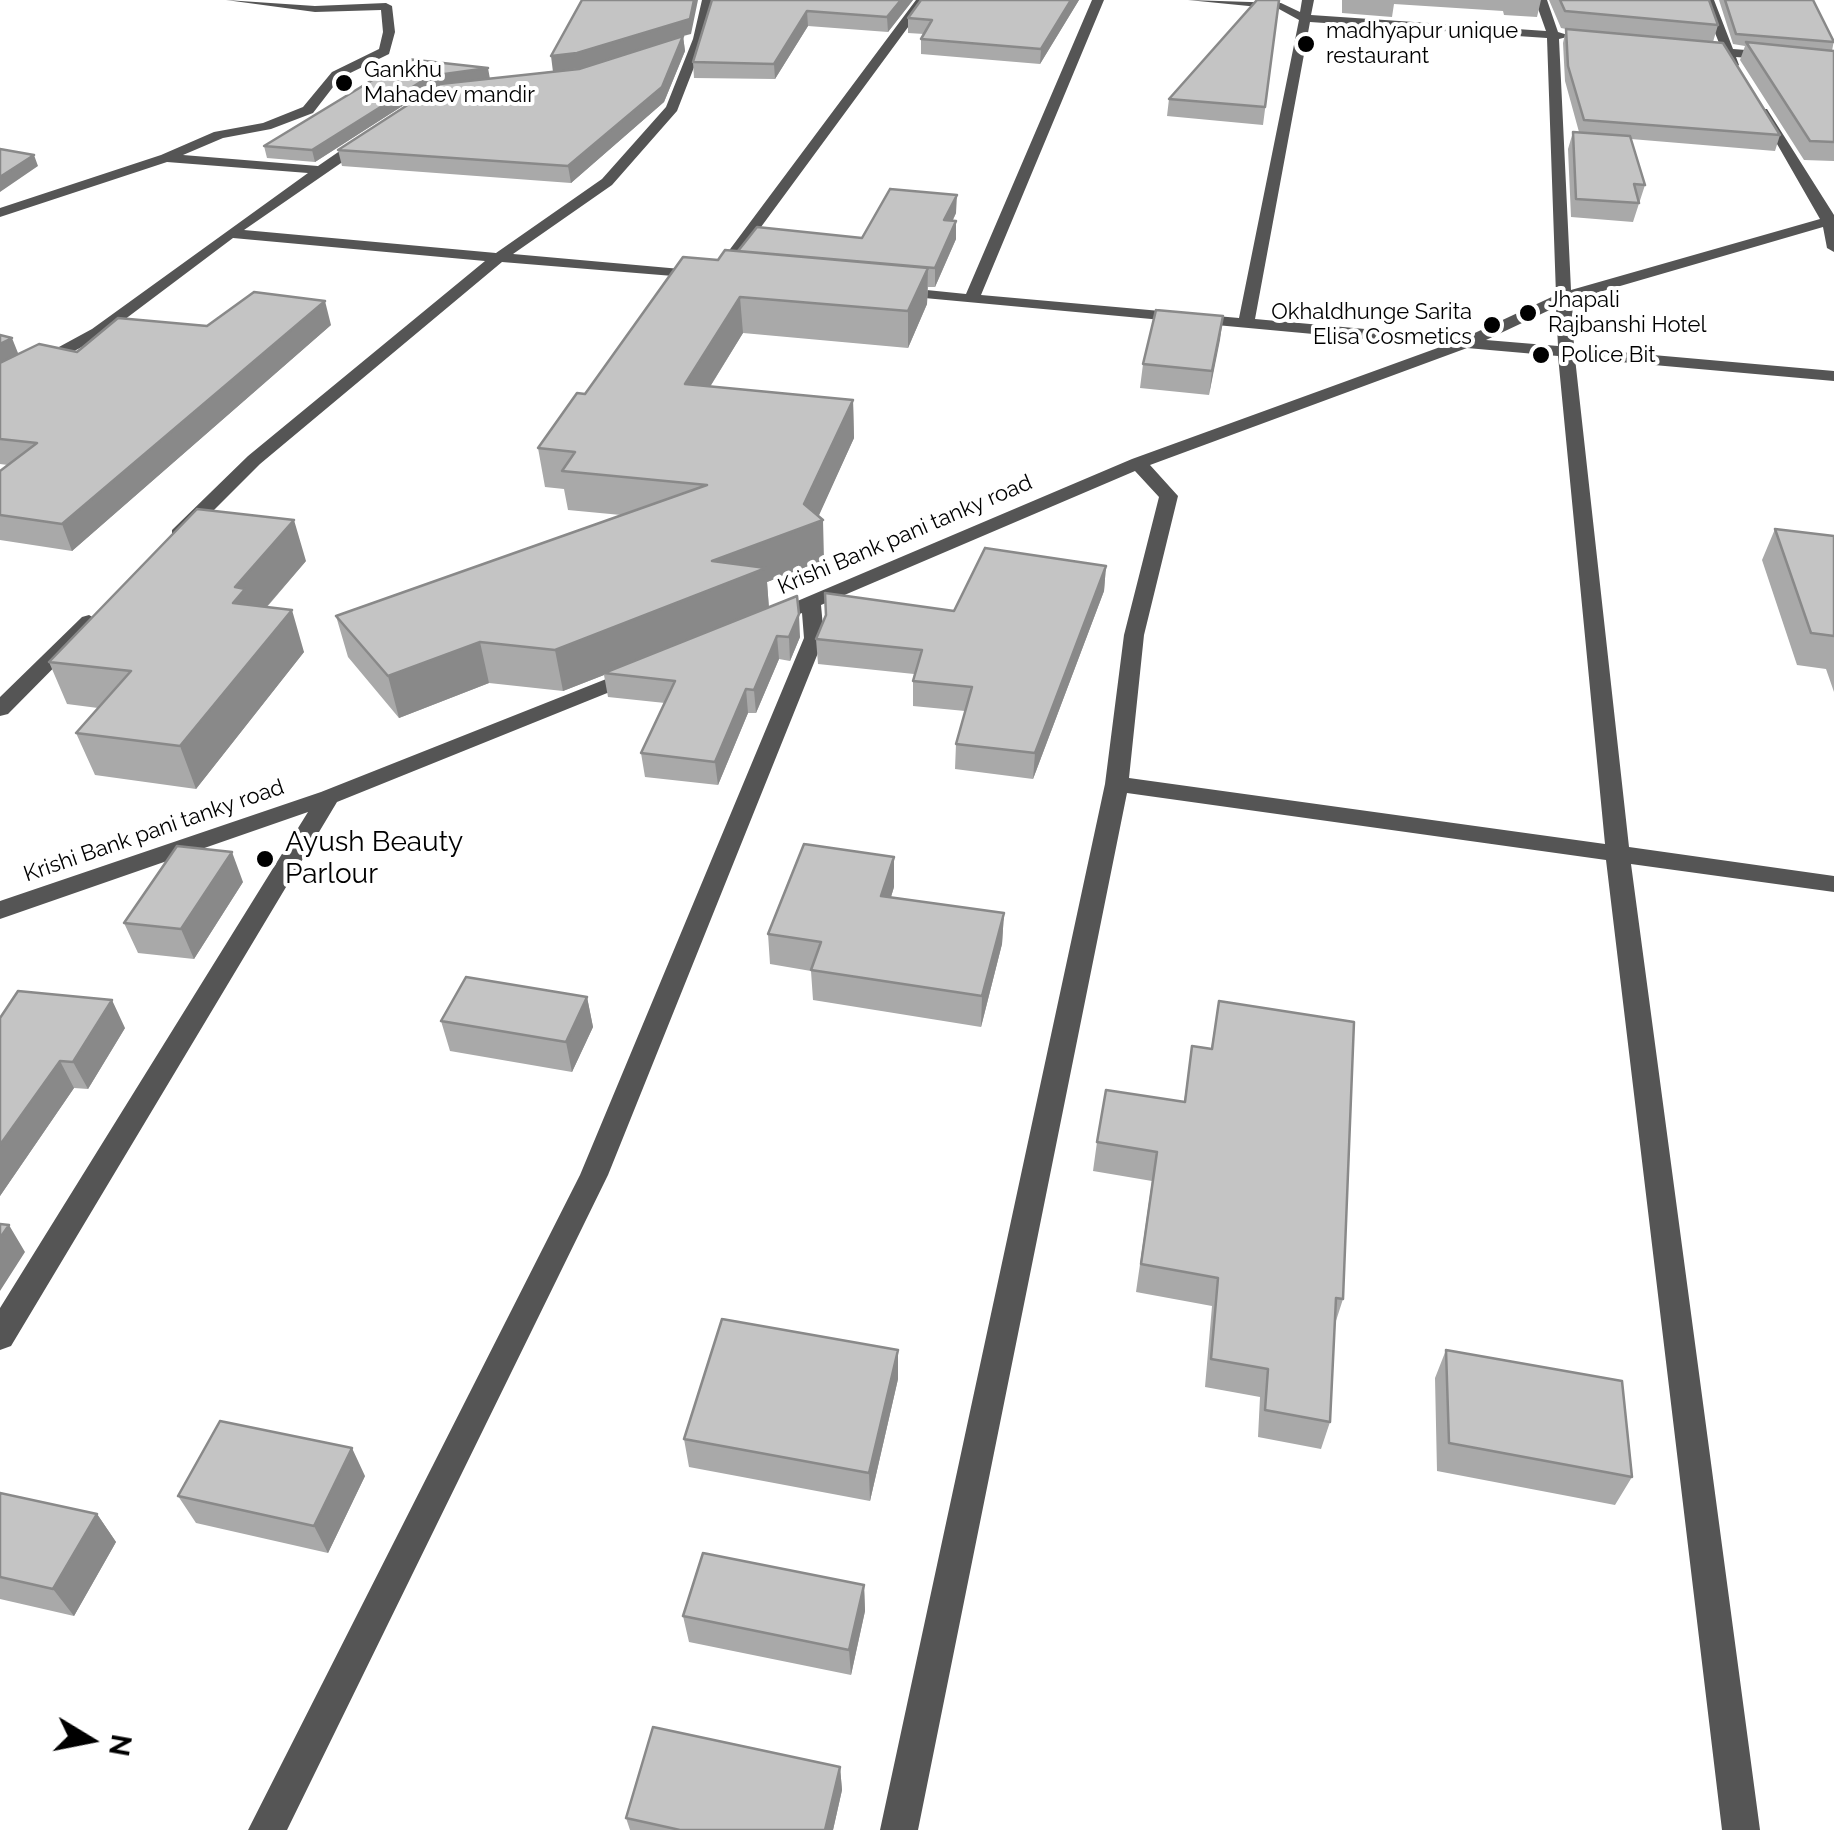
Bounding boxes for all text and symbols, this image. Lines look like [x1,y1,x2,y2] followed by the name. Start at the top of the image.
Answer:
[1326,18,1518,70] place label: madhyapur unique restaurant
[1295,33,1317,55] marker: madhyapur unique restaurant
[364,57,535,108] place label: Gankhu Mahadev mandir
[333,72,355,94] marker: Gankhu Mahadev mandir
[1548,287,1706,338] place label: Jhapali Rajbanshi Hotel
[1271,299,1472,350] place label: Okhaldhunge Sarita Elisa Cosmetics
[1517,302,1539,324] marker: Jhapali Rajbanshi Hotel
[1481,314,1503,336] marker: Okhaldhunge Sarita Elisa Cosmetics
[1561,342,1656,368] place label: Police Bit
[1530,344,1552,366] marker: Police Bit
[774,469,1036,601] street label: Krishi Bank pani tanky road
[20,774,288,888] street label: Krishi Bank pani tanky road
[285,826,463,892] place label: Ayush Beauty Parlour
[254,848,276,870] marker: Ayush Beauty Parlour
[40,1690,140,1790] north arrow
[102,1732,138,1759] text: N

